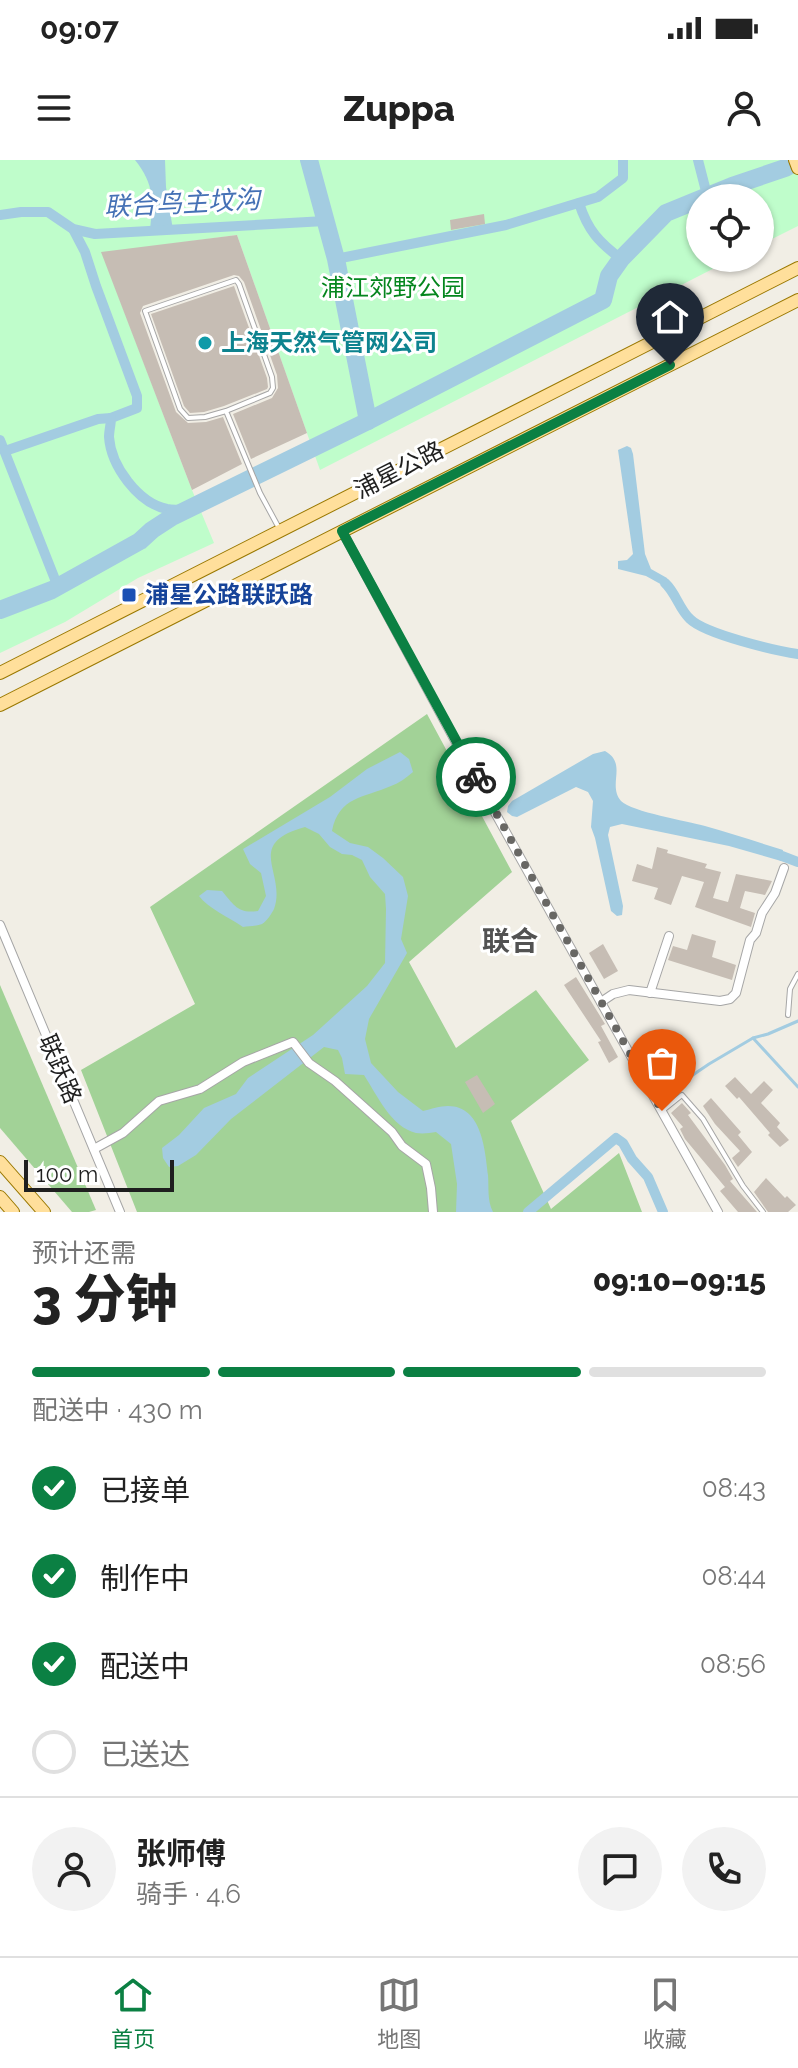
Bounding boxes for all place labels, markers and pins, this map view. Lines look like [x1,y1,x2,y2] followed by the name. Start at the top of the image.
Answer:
[636,283,704,365] pin
[221,328,437,357] place label: 上海天然气管网公司
[196,334,214,352] marker: 上海天然气管网公司
[145,580,313,609] place label: 浦星公路联跃路
[120,586,138,604] marker: 浦星公路联跃路
[628,1029,696,1111] pin

